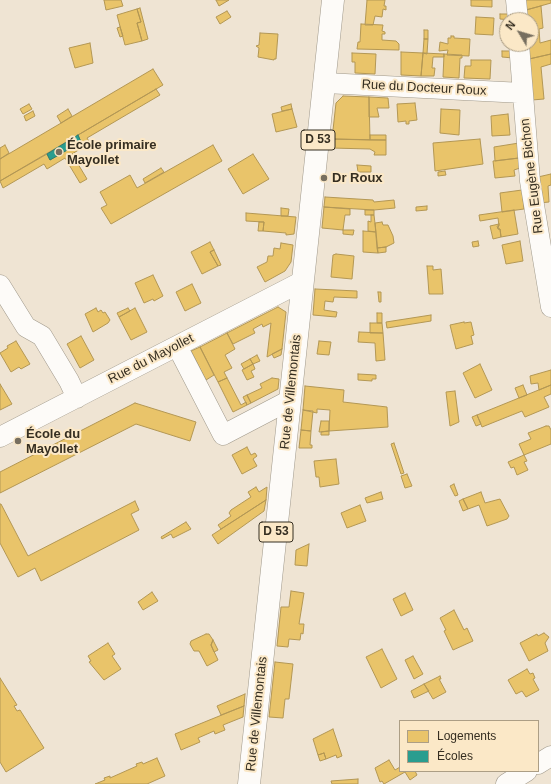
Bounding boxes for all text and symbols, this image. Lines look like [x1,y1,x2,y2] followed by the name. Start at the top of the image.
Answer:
[499,12,539,52] north arrow
[503,18,518,32] text: N
[361,77,487,99] street label: Rue du Docteur Roux
[517,118,547,234] street label: Rue Eugène Bichon
[301,130,335,150] road number: D 53
[67,137,157,168] place label: École primaire Mayollet
[54,147,64,157] marker: École primaire Mayollet
[332,170,383,186] place label: Dr Roux
[319,173,329,183] marker: Dr Roux
[106,331,196,387] street label: Rue du Mayollet
[277,334,305,450] street label: Rue de Villemontais
[26,426,80,457] place label: École du Mayollet
[13,436,23,446] marker: École du Mayollet
[259,522,293,542] road number: D 53
[243,656,271,772] street label: Rue de Villemontais
[399,720,539,772] legend
[437,729,496,743] text: Logements
[437,749,473,763] text: Écoles

